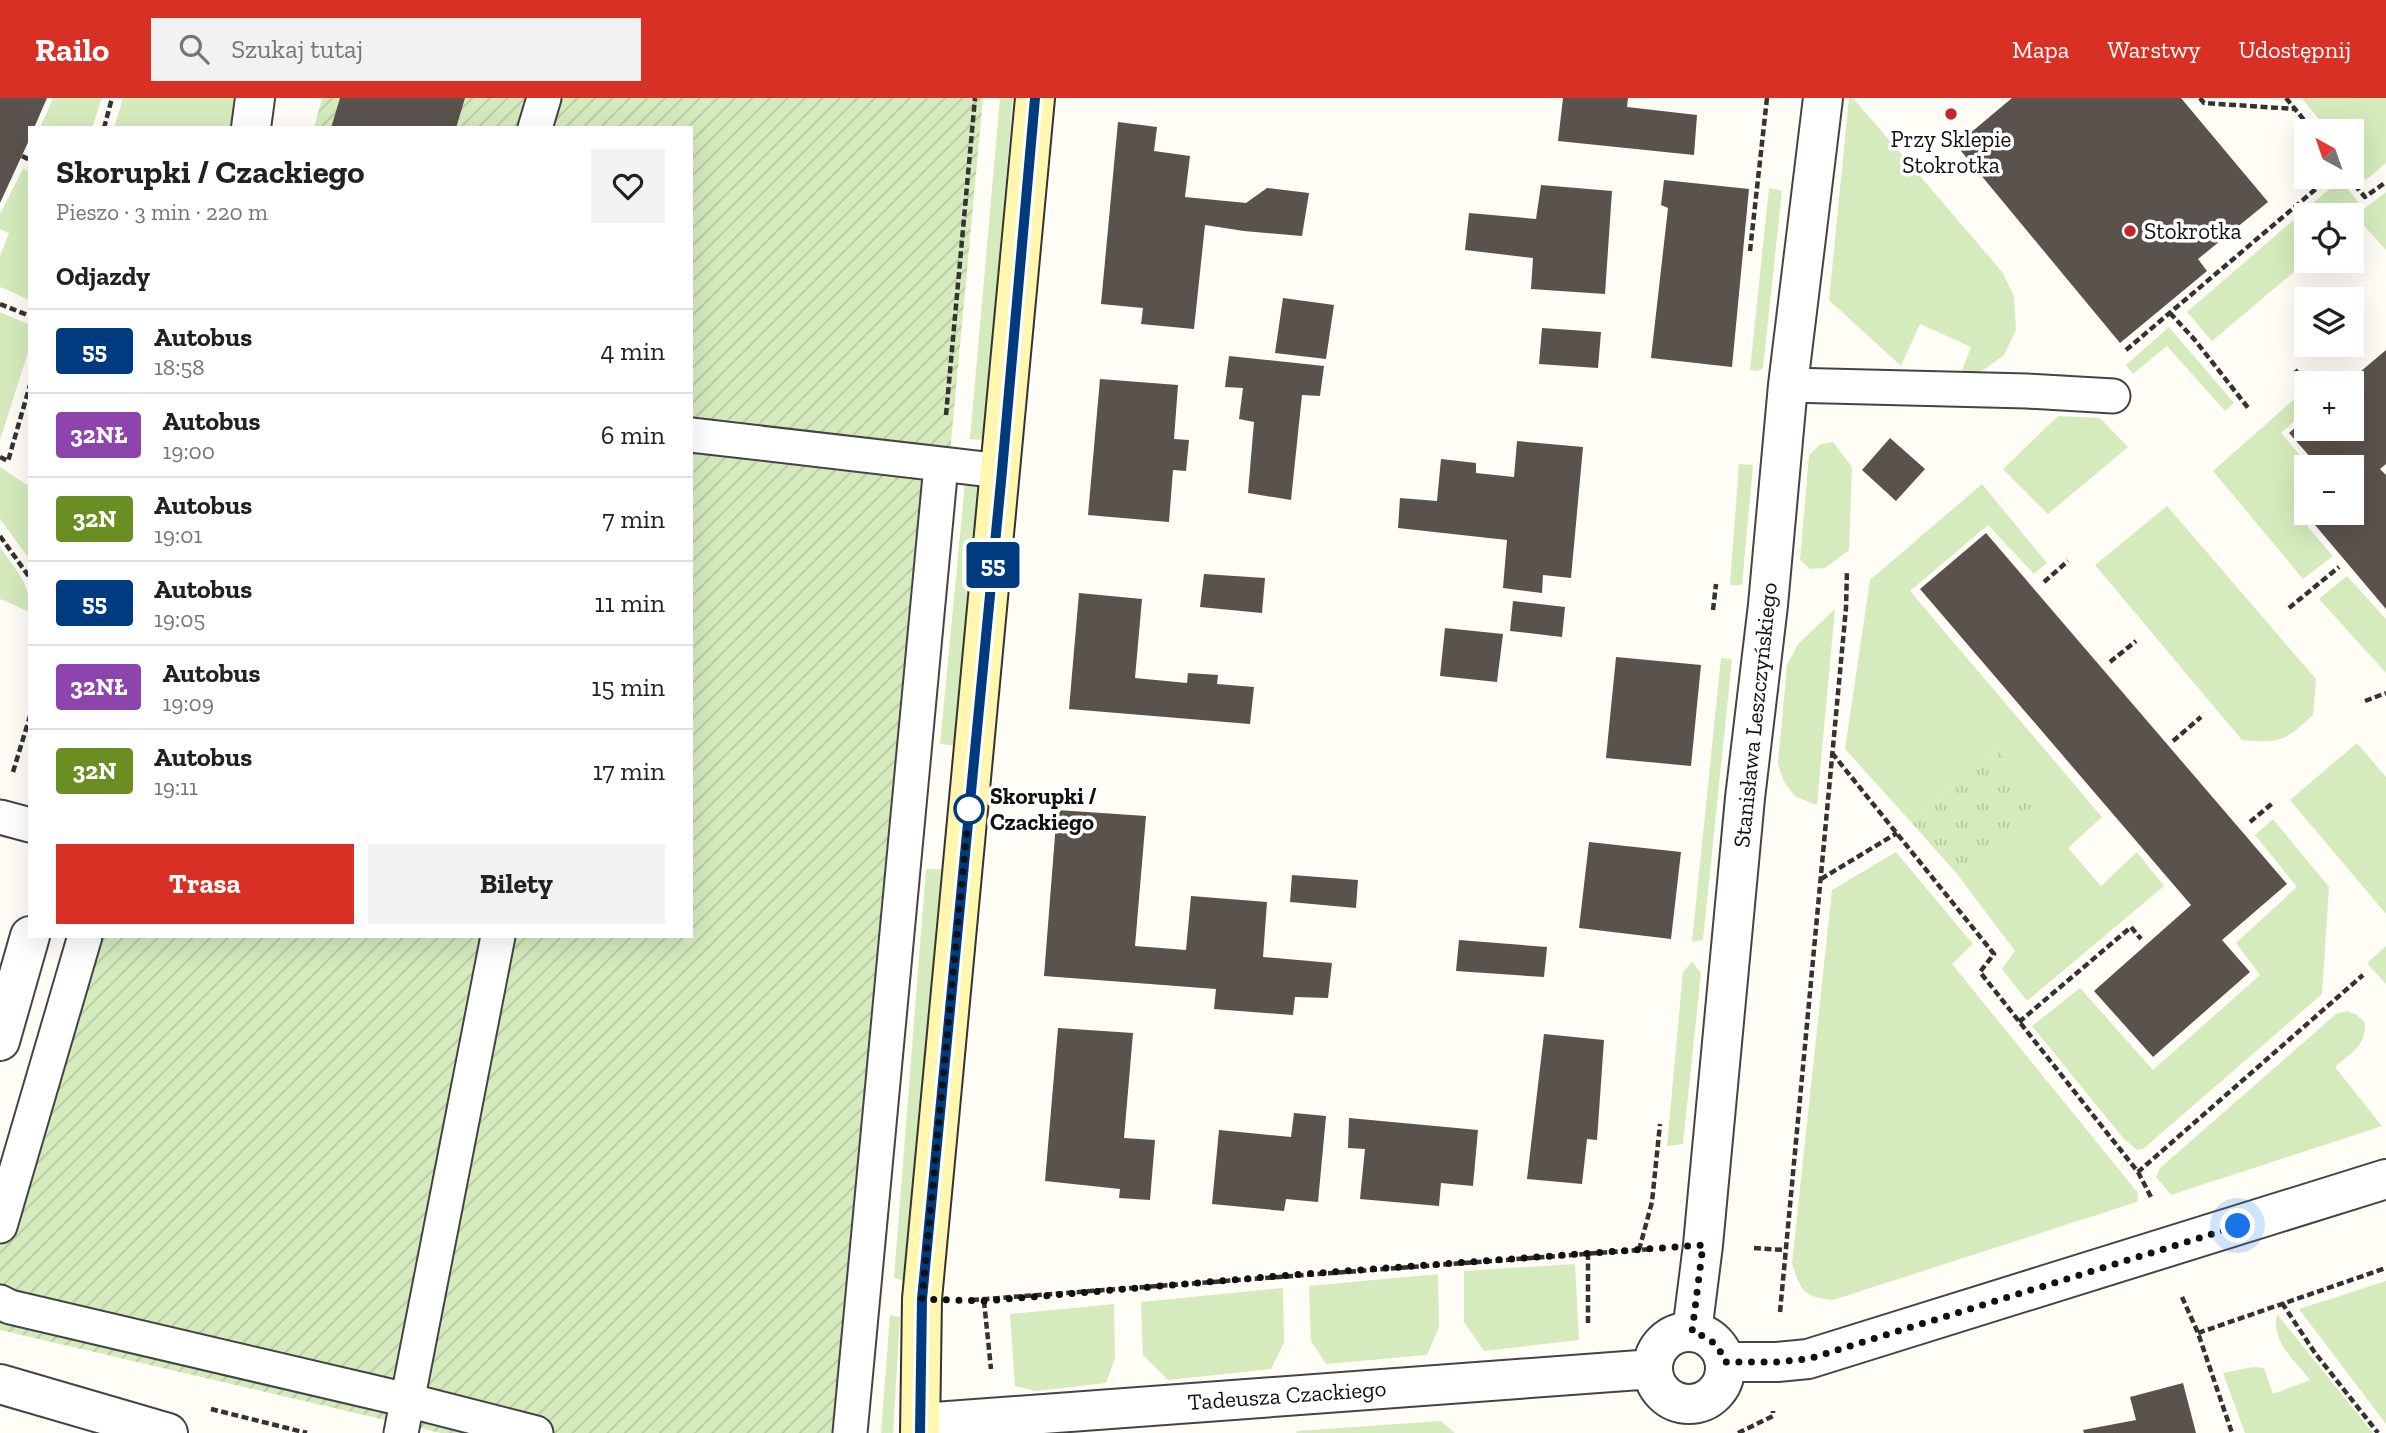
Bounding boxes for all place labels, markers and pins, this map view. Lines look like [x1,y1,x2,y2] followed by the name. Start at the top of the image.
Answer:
[1943,106,1959,122] marker: Przy Sklepie Stokrotka
[1891,125,2011,179] place label: Przy Sklepie Stokrotka
[2144,217,2242,245] place label: Stokrotka
[2122,223,2138,239] marker: Stokrotka
[990,782,1097,836] place label: Skorupki / Czackiego
[954,794,984,824] marker: Skorupki / Czackiego

